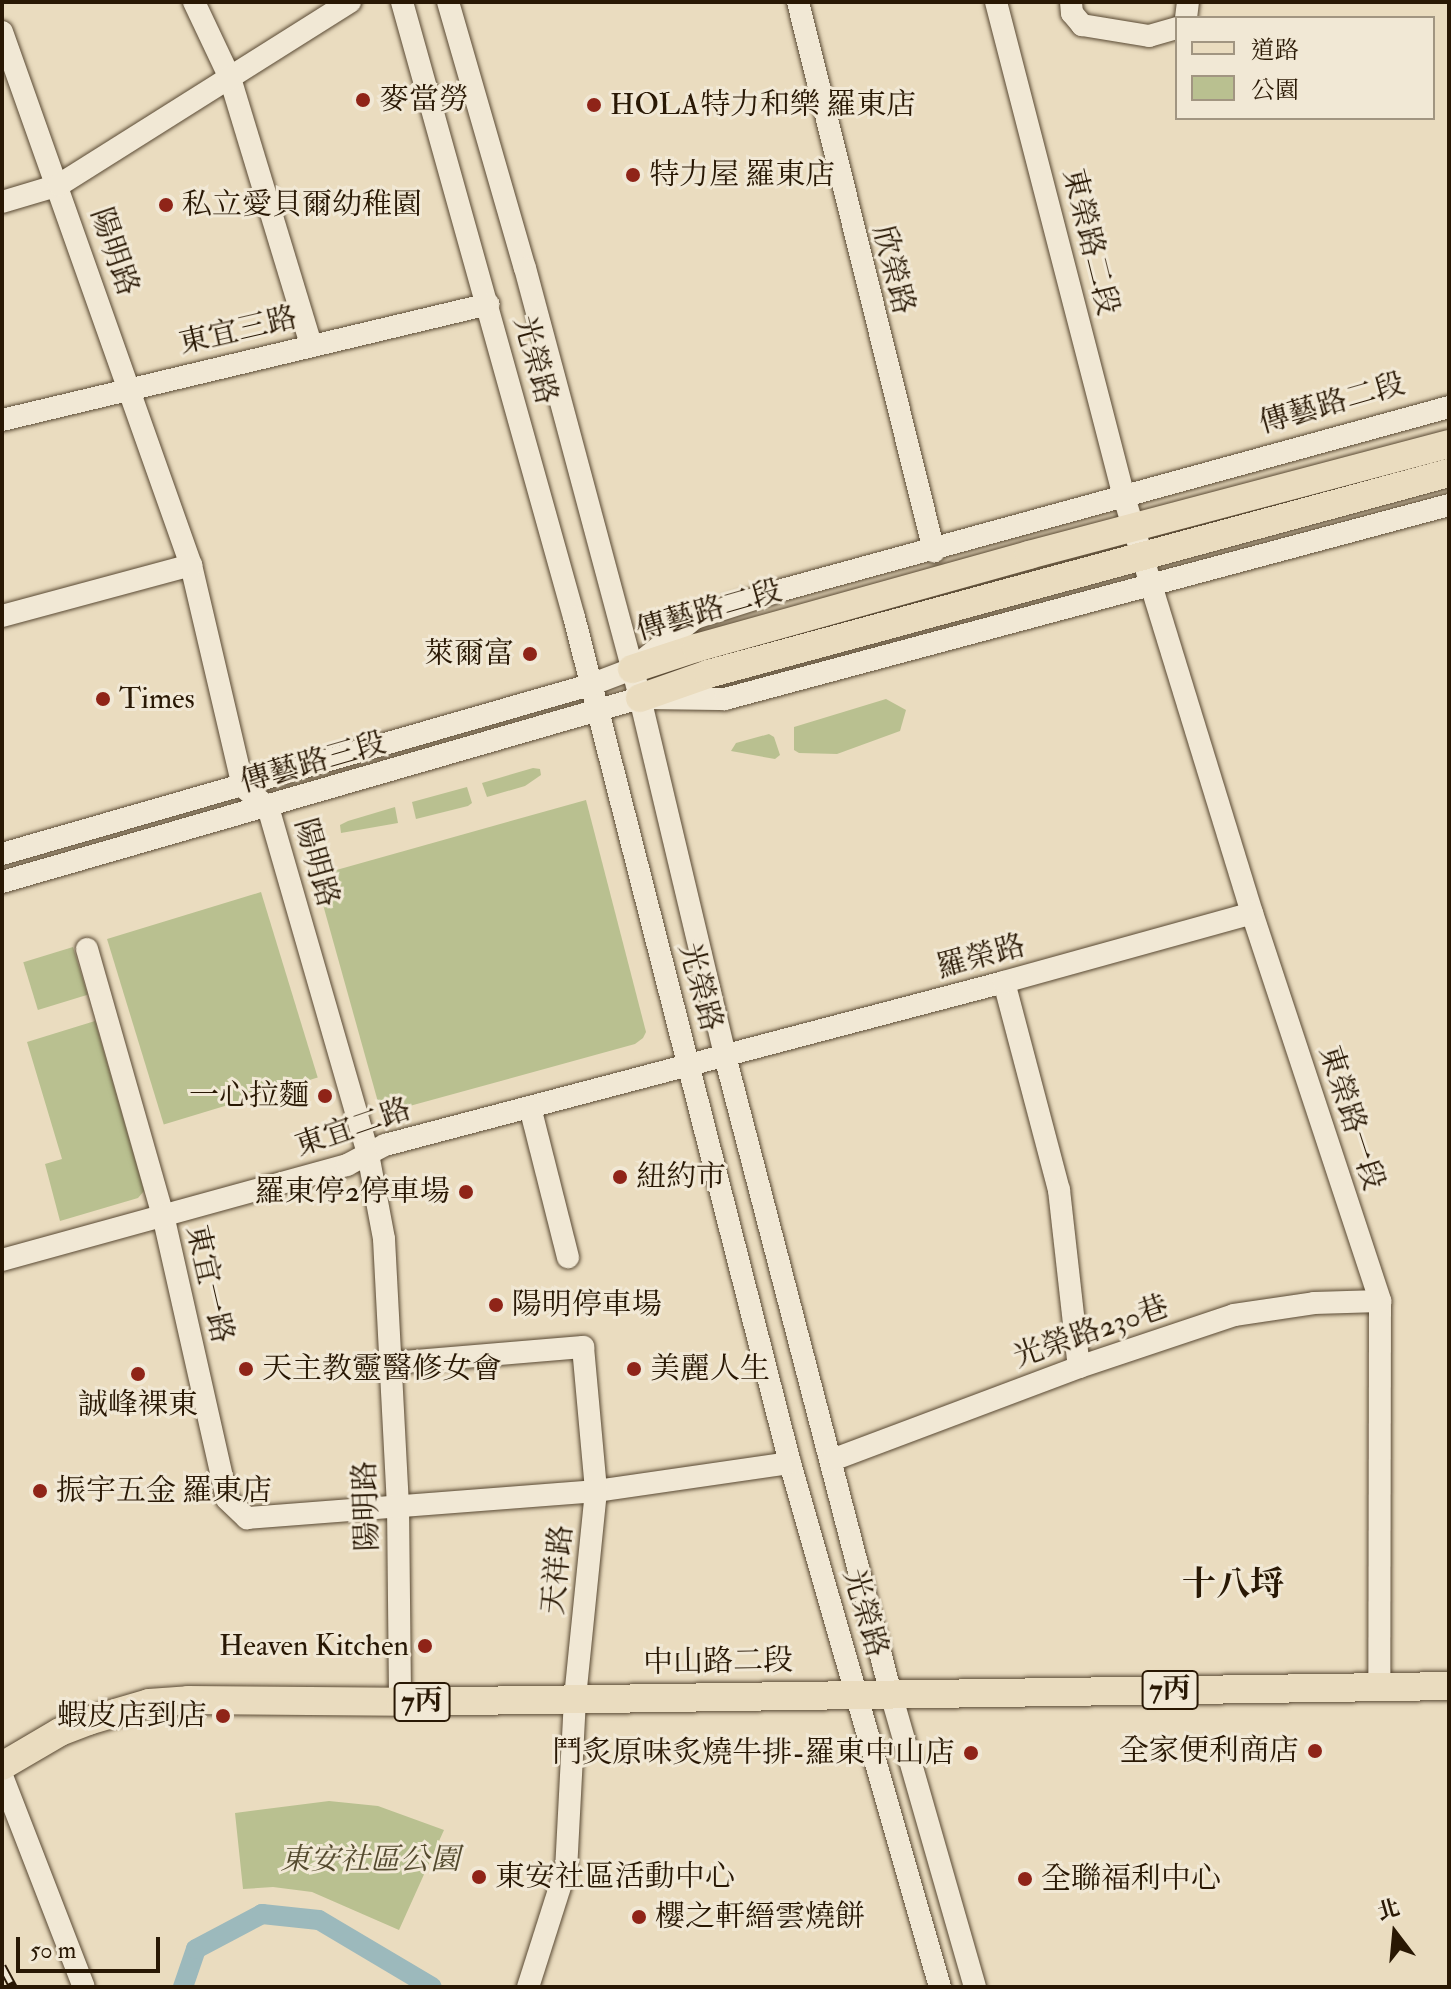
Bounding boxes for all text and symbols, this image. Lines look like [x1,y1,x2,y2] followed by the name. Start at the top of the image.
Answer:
[1175,16,1435,120] legend
[1251,35,1299,66] text: 道路
[1251,75,1299,106] text: 公園
[379,82,469,118] place label: 麥當勞
[610,87,916,123] place label: HOLA特力和樂 羅東店
[354,91,372,109] marker: 麥當勞
[585,96,603,114] marker: HOLA特力和樂 羅東店
[649,157,835,193] place label: 特力屋 羅東店
[1054,165,1126,319] street label: 東榮路二段
[624,166,642,184] marker: 特力屋 羅東店
[182,187,422,223] place label: 私立愛貝爾幼稚園
[157,196,175,214] marker: 私立愛貝爾幼稚園
[82,204,146,300] street label: 陽明路
[865,222,921,318] street label: 欣榮路
[175,300,301,362] street label: 東宜三路
[506,312,564,408] street label: 光榮路
[1255,366,1409,442] street label: 傳藝路二段
[632,573,786,649] street label: 傳藝路二段
[424,636,514,672] place label: 萊爾富
[521,645,539,663] marker: 萊爾富
[119,681,195,717] place label: Times
[94,690,112,708] marker: Times
[236,725,390,801] street label: 傳藝路三段
[286,815,346,911] street label: 陽明路
[933,928,1029,986] street label: 羅榮路
[671,939,729,1035] street label: 光榮路
[1311,1041,1391,1195] street label: 東榮路一段
[189,1078,309,1114] place label: 一心拉麵
[316,1087,334,1105] marker: 一心拉麵
[290,1091,416,1165] street label: 東宜二路
[636,1159,726,1195] place label: 紐約市
[611,1168,629,1186] marker: 紐約市
[255,1174,450,1210] place label: 羅東停2停車場
[457,1183,475,1201] marker: 羅東停2停車場
[178,1221,240,1347] street label: 東宜一路
[512,1287,662,1323] place label: 陽明停車場
[1009,1289,1173,1375] street label: 光榮路230巷
[487,1296,505,1314] marker: 陽明停車場
[262,1351,502,1387] place label: 天主教靈醫修女會
[650,1351,770,1387] place label: 美麗人生
[237,1360,255,1378] marker: 天主教靈醫修女會
[625,1360,643,1378] marker: 美麗人生
[129,1365,147,1383] marker: 誠峰裸東
[78,1387,198,1423] place label: 誠峰裸東
[347,1460,387,1552] street label: 陽明路
[56,1473,272,1509] place label: 振宇五金 羅東店
[31,1482,49,1500] marker: 振宇五金 羅東店
[535,1523,581,1617] street label: 天祥路
[835,1565,895,1661] street label: 光榮路
[1182,1565,1284,1605] district label: 十八埒
[219,1628,409,1664] place label: Heaven Kitchen
[416,1637,434,1655] marker: Heaven Kitchen
[643,1643,793,1681] street label: 中山路二段
[1140,1666,1200,1714] road number: 7丙
[392,1678,452,1726] road number: 7丙
[57,1698,207,1734] place label: 蝦皮店到店
[214,1707,232,1725] marker: 蝦皮店到店
[1119,1733,1299,1769] place label: 全家便利商店
[552,1735,955,1771] place label: 鬥炙原味炙燒牛排-羅東中山店
[1306,1742,1324,1760] marker: 全家便利商店
[962,1744,980,1762] marker: 鬥炙原味炙燒牛排-羅東中山店
[280,1842,460,1878] park label: 東安社區公園
[495,1859,735,1895] place label: 東安社區活動中心
[1041,1861,1221,1897] place label: 全聯福利中心
[470,1868,488,1886] marker: 東安社區活動中心
[1016,1870,1034,1888] marker: 全聯福利中心
[1355,1893,1435,1973] north arrow
[1374,1893,1403,1926] text: 北
[655,1899,865,1935] place label: 櫻之軒縉雲燒餅
[630,1908,648,1926] marker: 櫻之軒縉雲燒餅
[20,1921,164,1971] scale bar
[30,1935,76,1966] text: 50 m

